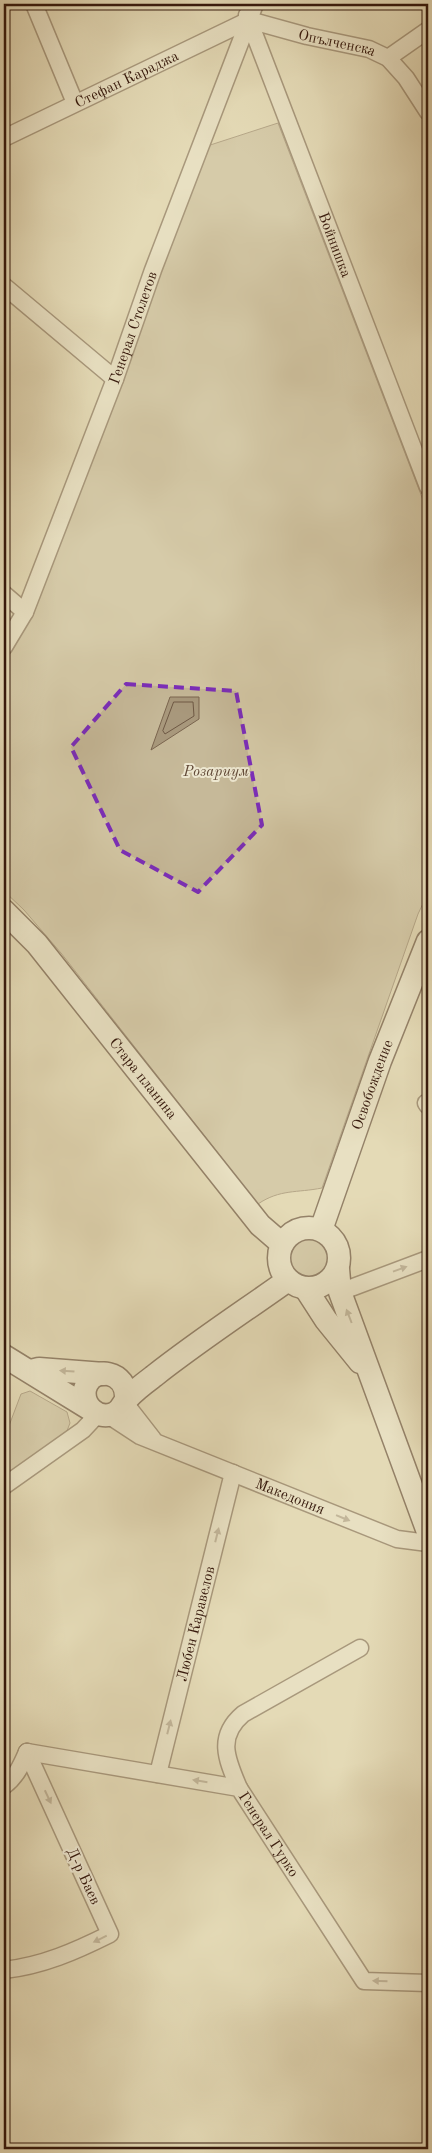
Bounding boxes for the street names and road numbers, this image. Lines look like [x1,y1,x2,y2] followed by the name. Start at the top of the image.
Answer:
[296,28,379,60] street label: Опълченска
[73,49,182,112] street label: Стефан Караджа
[314,211,353,280] street label: Войнишка
[108,270,161,387] street label: Генерал Столетов
[106,1036,179,1123] street label: Стара планина
[350,1038,397,1132] street label: Освобождение
[253,1477,327,1518] street label: Македония
[175,1565,219,1683] street label: Любен Каравелов
[235,1790,301,1880] street label: Генерал Гурко
[63,1846,102,1907] street label: Д-р Баев

